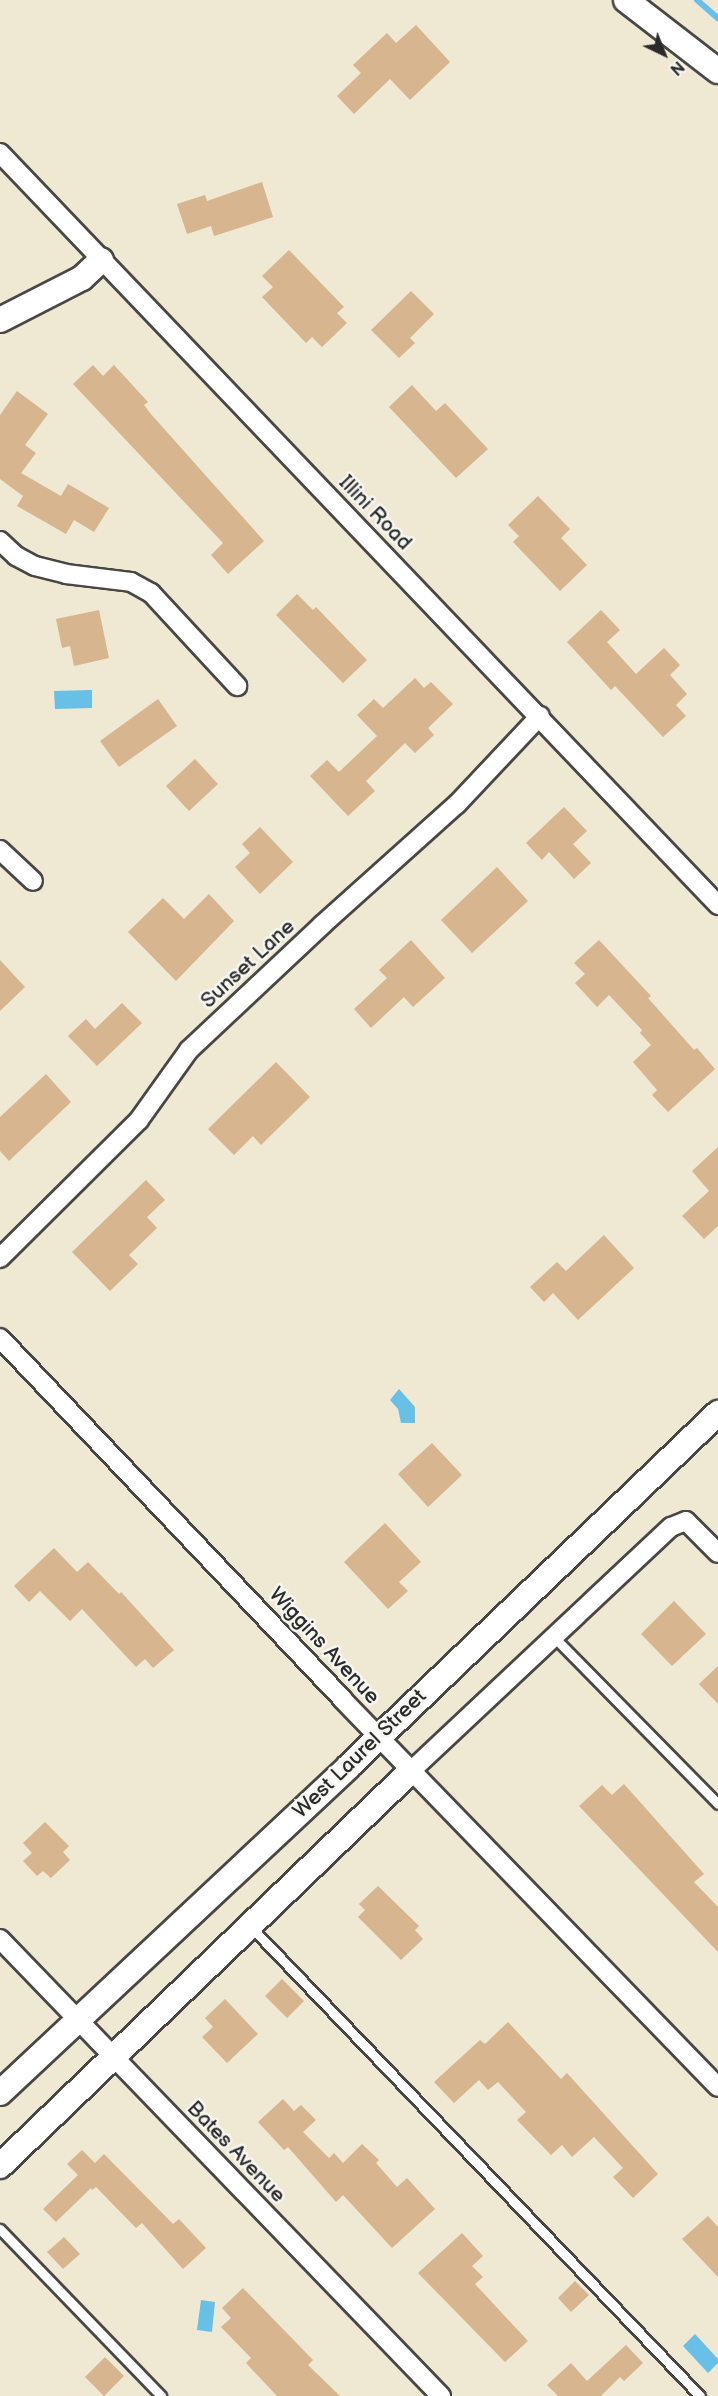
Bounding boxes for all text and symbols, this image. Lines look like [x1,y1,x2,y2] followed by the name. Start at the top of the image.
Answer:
[634,24,694,84] north arrow
[666,56,687,79] text: N
[333,470,417,556] street label: Illini Road
[196,914,300,1014] street label: Sunset Lane
[263,1582,385,1710] street label: Wiggins Avenue
[288,1684,432,1824] street label: West Laurel Street
[181,2096,291,2208] street label: Bates Avenue

